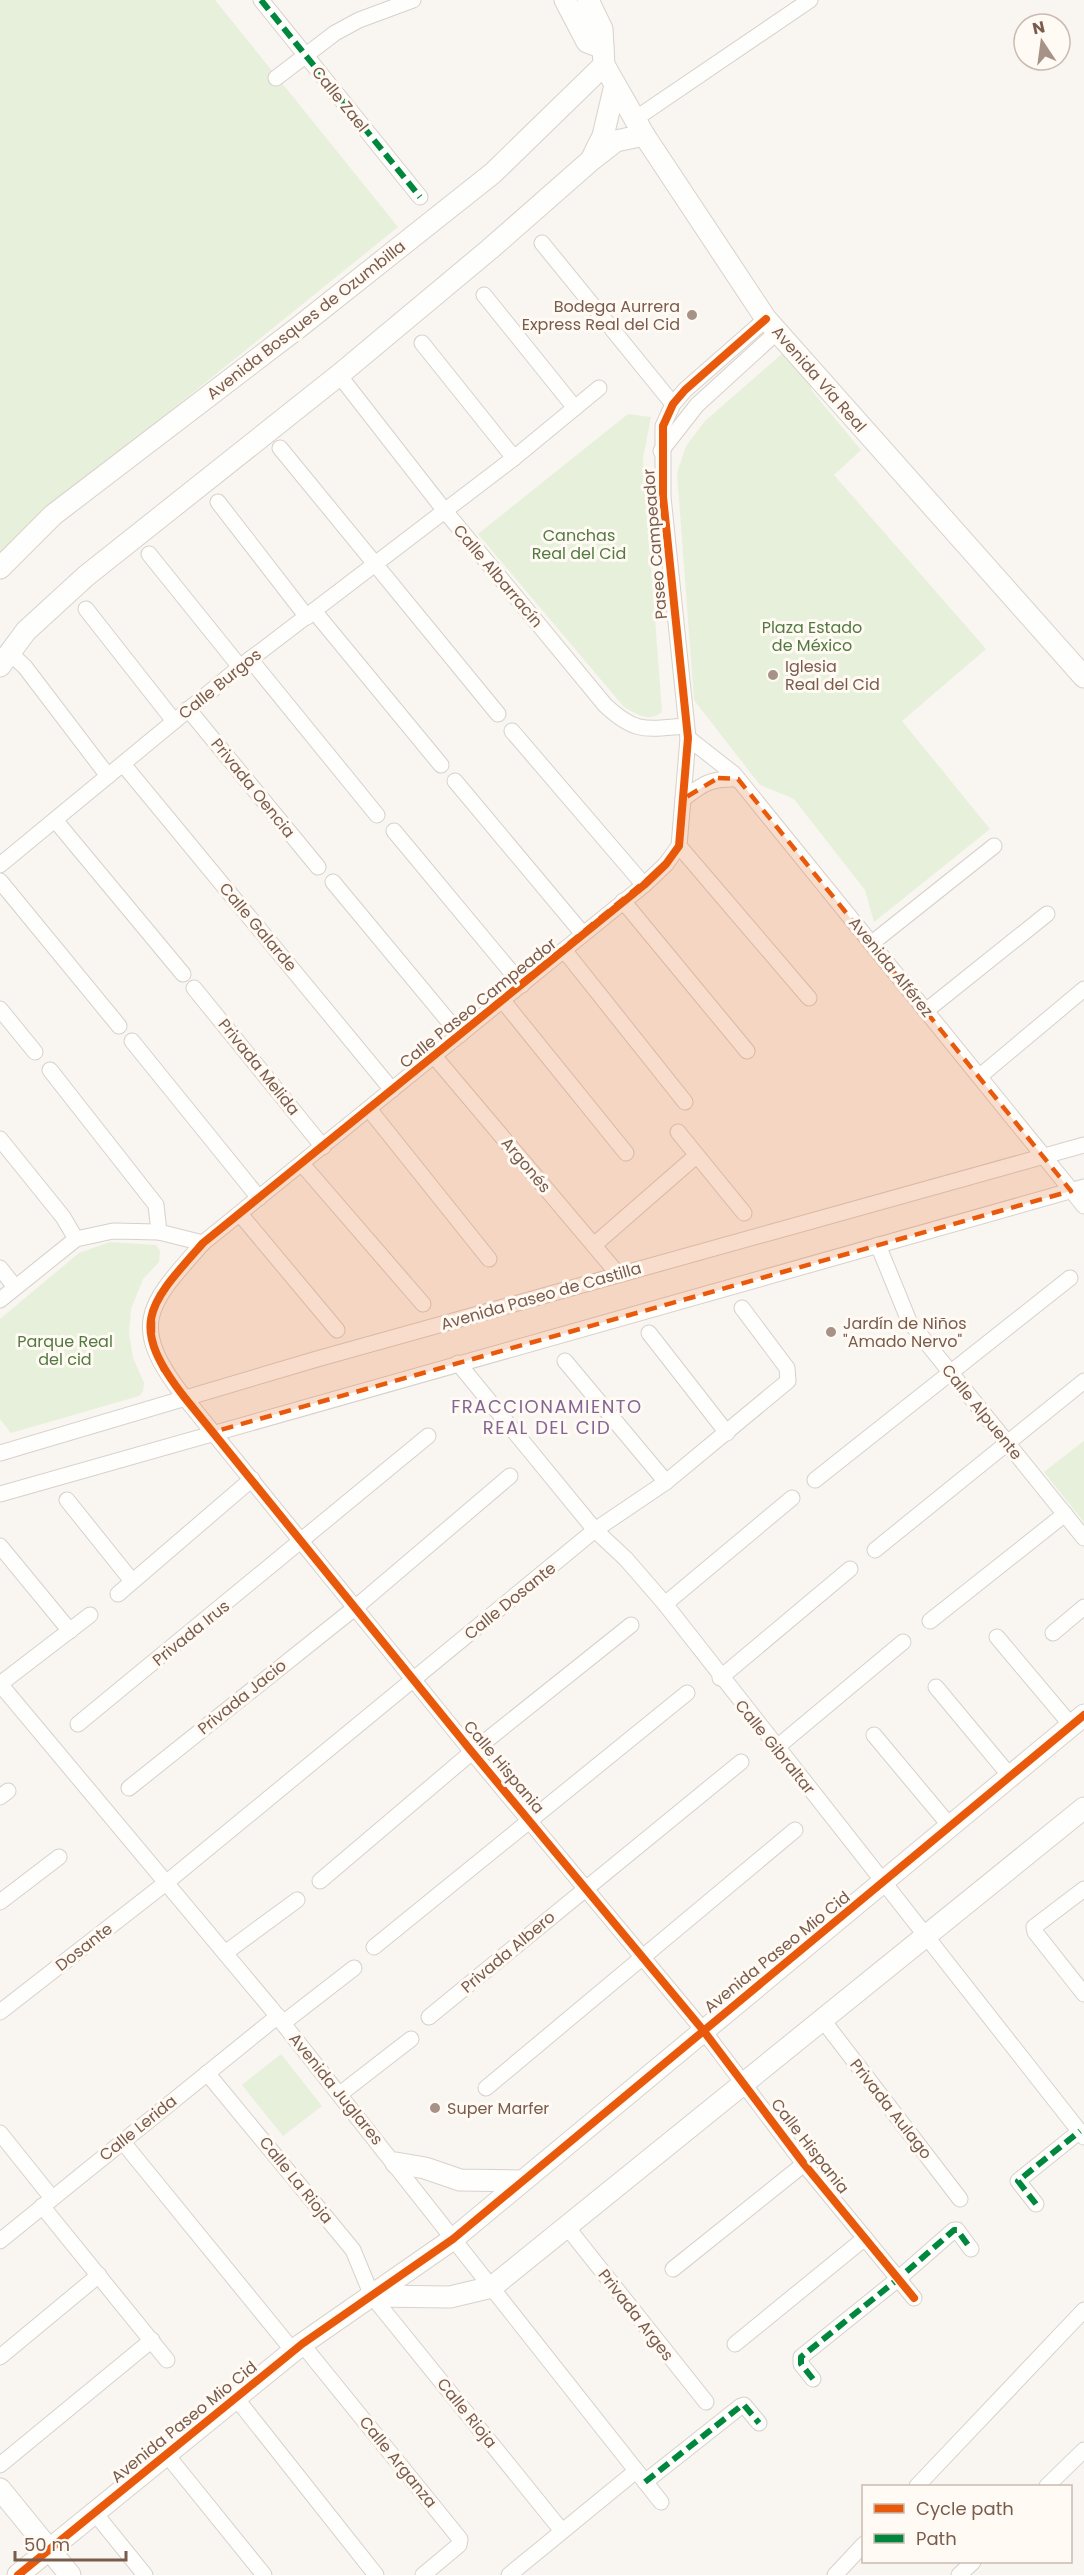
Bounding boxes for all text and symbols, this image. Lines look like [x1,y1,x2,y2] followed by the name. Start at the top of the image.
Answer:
[1012,12,1072,72] north arrow
[1030,15,1047,40] text: N
[306,61,374,137] street label: Calle Zael
[202,235,410,405] street label: Avenida Bosques de Ozumbilla
[522,295,680,336] place label: Bodega Aurrera Express Real del Cid
[685,308,699,322] marker: Bodega Aurrera Express Real del Cid
[766,321,872,437] street label: Avenida Vía Real
[637,468,673,620] street label: Paseo Campeador
[448,519,548,633] street label: Calle Albarracín
[532,524,626,565] park label: Canchas Real del Cid
[762,616,862,657] park label: Plaza Estado de México
[174,643,266,725] street label: Calle Burgos
[785,655,880,696] place label: Iglesia Real del Cid
[766,668,780,682] marker: Iglesia Real del Cid
[206,733,300,843] street label: Privada Oencia
[214,877,302,977] street label: Calle Galarde
[843,912,939,1022] street label: Avenida Alférez
[394,932,562,1074] street label: Calle Paseo Campeador
[213,1014,305,1120] street label: Privada Melida
[496,1132,556,1198] street label: Argonés
[438,1256,644,1336] street label: Avenida Paseo de Castilla
[843,1312,967,1353] place label: Jardín de Niños "Amado Nervo"
[824,1325,838,1339] marker: Jardín de Niños "Amado Nervo"
[17,1330,113,1371] park label: Parque Real del cid
[936,1359,1028,1465] street label: Calle Alpuente
[451,1394,643,1440] district label: FRACCIONAMIENTO REAL DEL CID
[459,1557,561,1645] street label: Calle Dosante
[147,1595,235,1671] street label: Privada Irus
[193,1654,291,1740] street label: Privada Jacio
[730,1695,820,1799] street label: Calle Gibraltar
[458,1715,550,1819] street label: Calle Hispania
[699,1886,855,2018] street label: Avenida Paseo Mio Cid
[456,1906,560,1998] street label: Privada Albero
[51,1917,117,1977] street label: Dosante
[284,2028,388,2150] street label: Avenida Juglares
[844,2054,938,2164] street label: Privada Aulago
[94,2090,182,2166] street label: Calle Lerida
[765,2094,855,2198] street label: Calle Hispania
[447,2097,549,2120] place label: Super Marfer
[428,2101,442,2115] marker: Super Marfer
[254,2132,338,2228] street label: Calle La Rioja
[593,2264,679,2366] street label: Privada Arges
[106,2356,262,2488] street label: Avenida Paseo Mio Cid
[432,2373,502,2453] street label: Calle Rioja
[354,2411,442,2513] street label: Calle Arganza
[862,2485,1072,2563] legend
[916,2496,1014,2521] text: Cycle path
[15,2524,126,2562] scale bar
[916,2526,957,2551] text: Path
[24,2532,70,2557] text: 50 m

